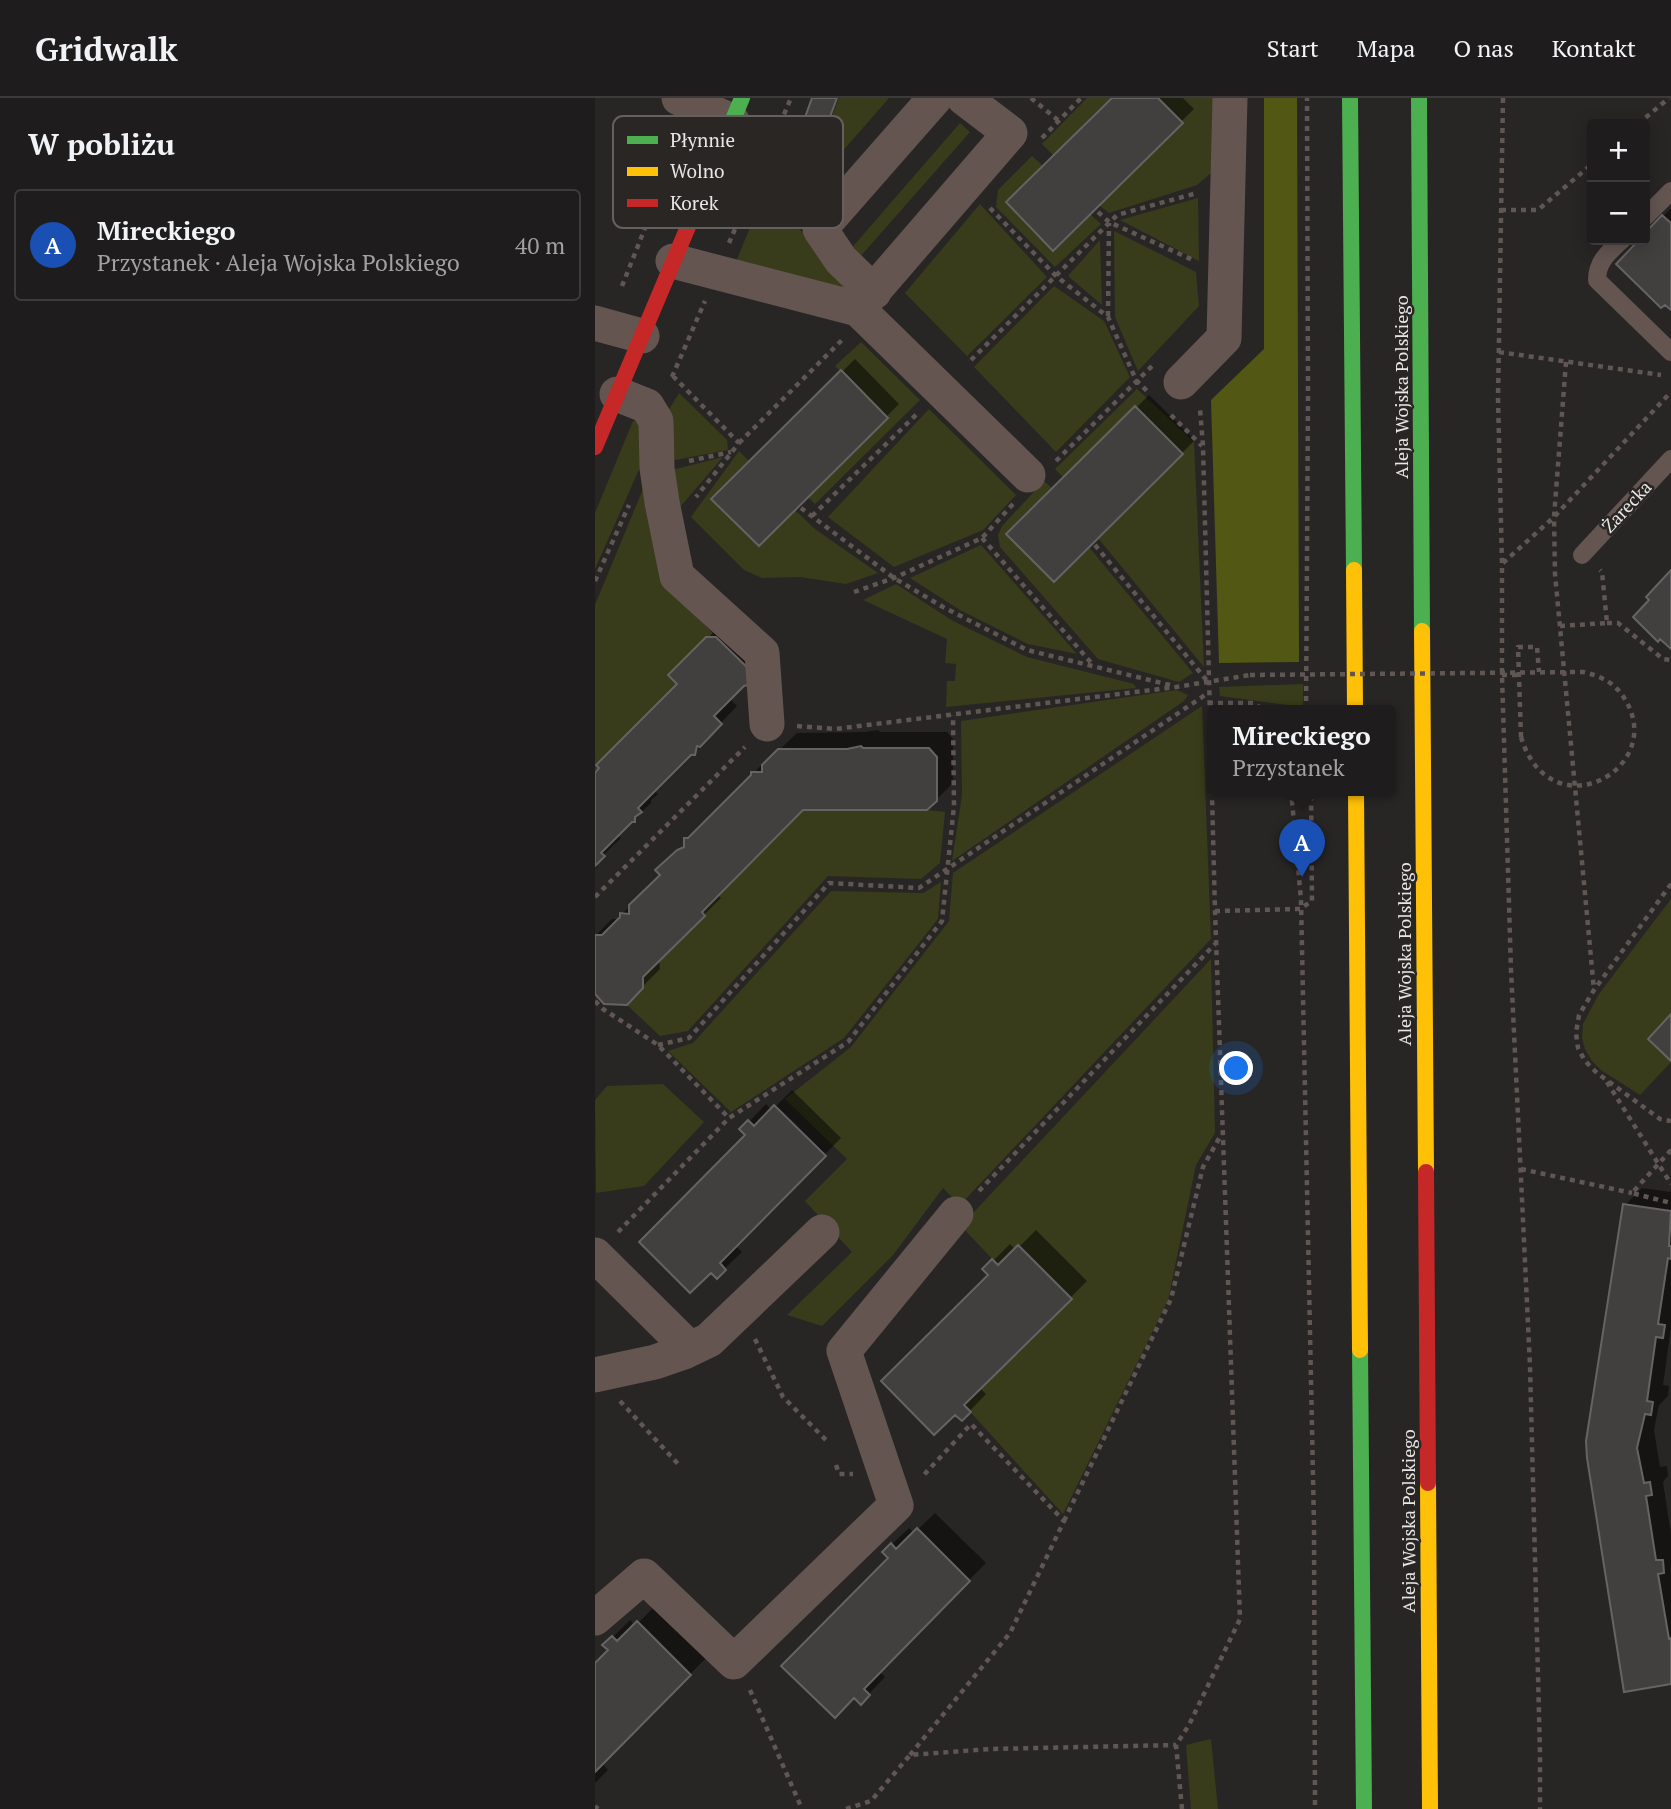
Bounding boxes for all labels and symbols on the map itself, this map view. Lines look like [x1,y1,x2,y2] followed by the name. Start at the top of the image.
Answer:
[613,116,843,228] legend
[670,127,735,152] text: Płynnie
[670,158,725,183] text: Wolno
[670,190,719,215] text: Korek
[1389,295,1413,479] street label: Aleja Wojska Polskiego
[1596,475,1656,537] street label: Żarecka
[1279,819,1325,877] pin: A
[1392,862,1416,1046] street label: Aleja Wojska Polskiego
[1219,1051,1253,1085] your location
[1396,1429,1420,1613] street label: Aleja Wojska Polskiego

